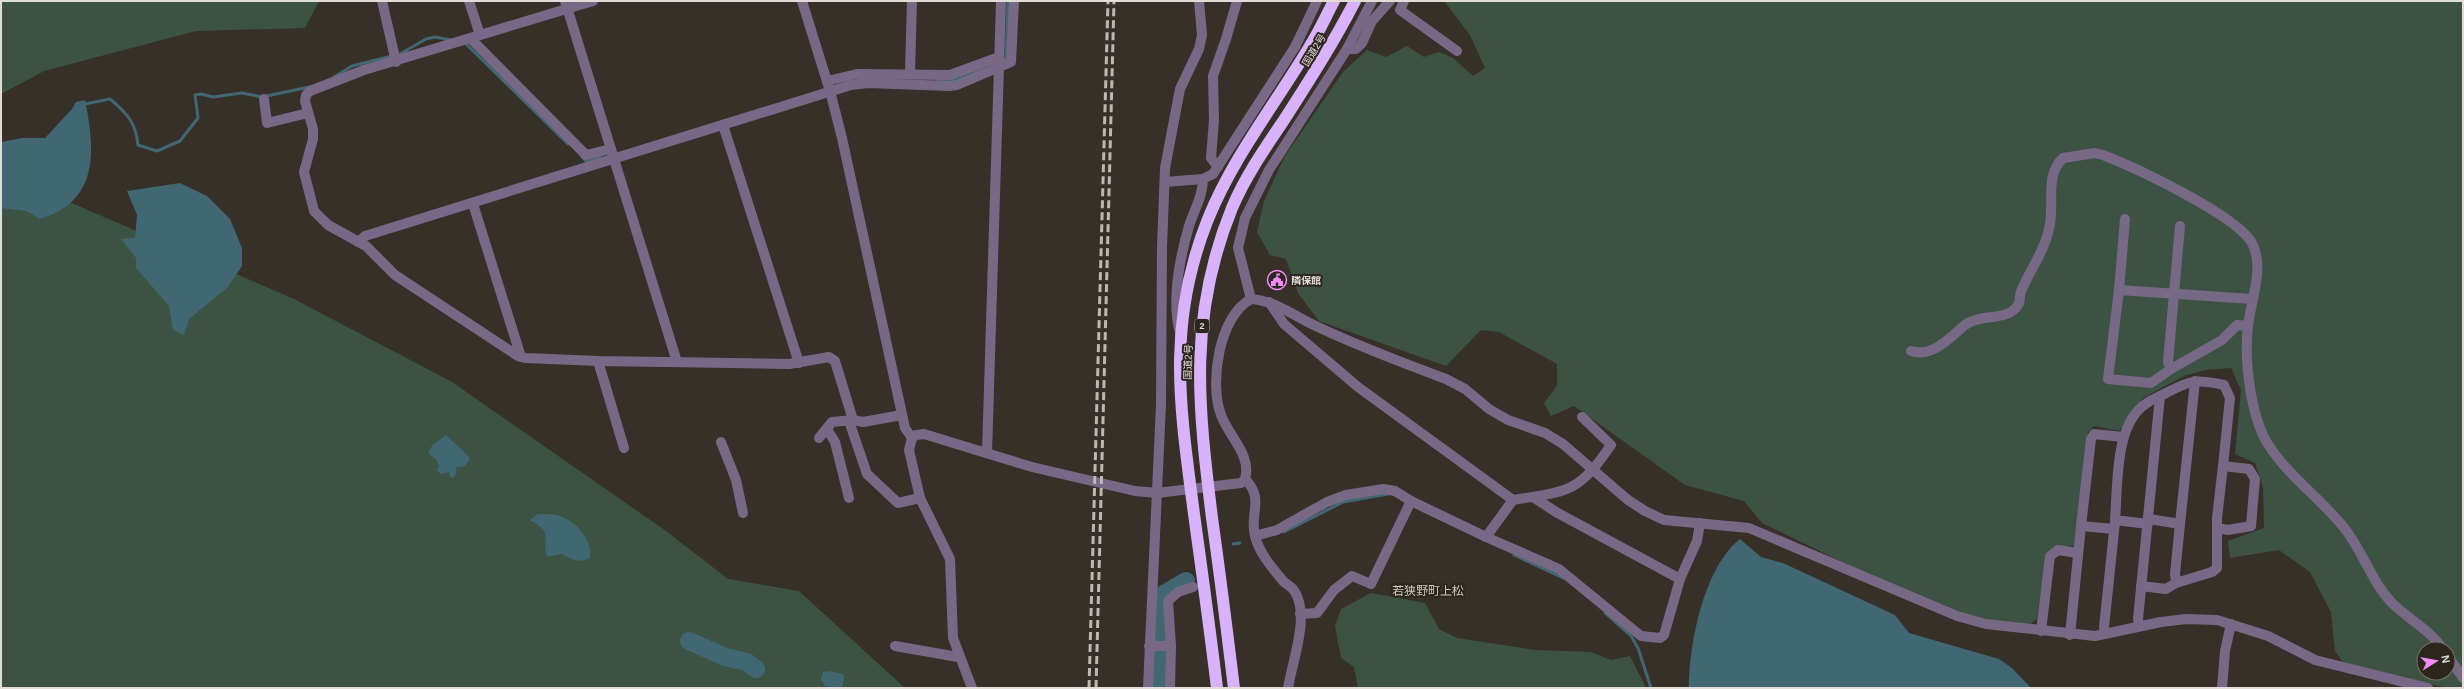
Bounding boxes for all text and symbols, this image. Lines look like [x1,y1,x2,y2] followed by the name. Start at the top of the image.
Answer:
[1300,32,1328,68] street label: 国道2号
[1266,269,1288,291] public building icon: 隣保館
[1291,275,1321,286] place label: 隣保館
[1195,319,1209,333] road number: 2
[1182,344,1194,380] street label: 国道2号
[1392,584,1464,598] district label: 若狭野町上松
[2416,641,2456,681] north arrow
[2439,654,2452,664] text: N

